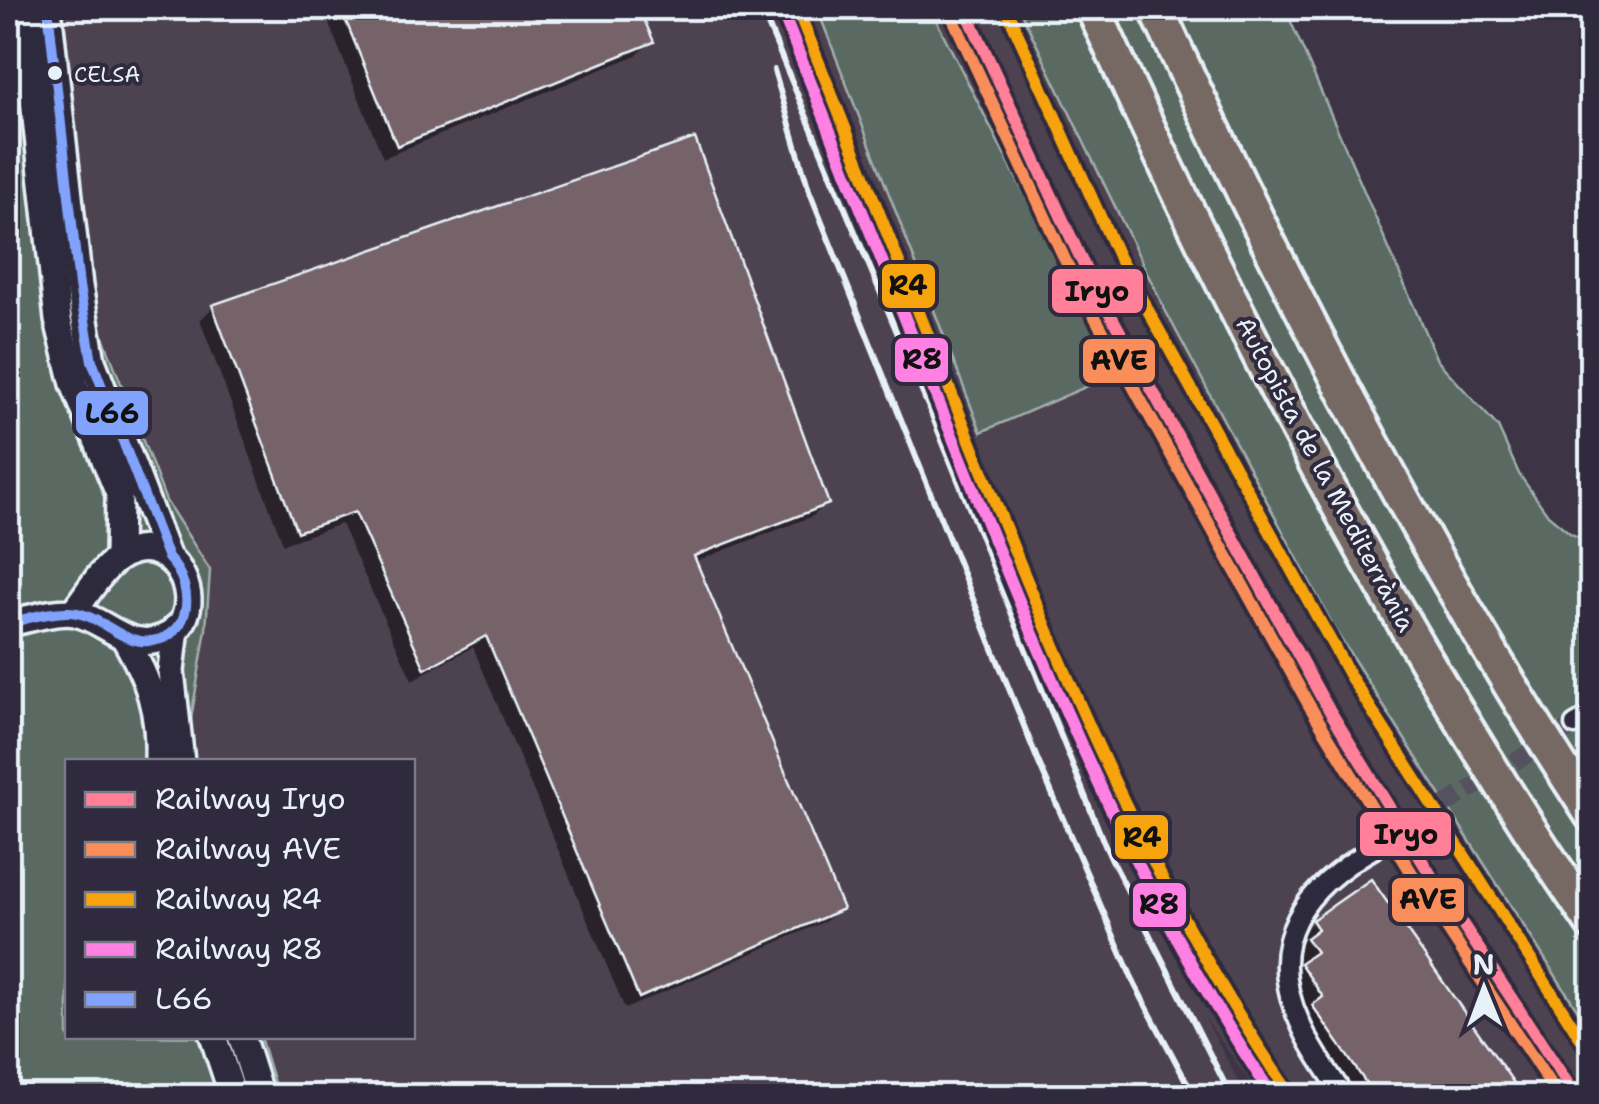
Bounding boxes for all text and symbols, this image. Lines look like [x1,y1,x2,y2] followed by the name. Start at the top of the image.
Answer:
[74,60,140,89] place label: CELSA
[45,63,65,83] marker: CELSA
[880,262,937,310] line badge: R4
[888,266,928,304] text: R4
[1050,267,1145,315] line badge: Iryo
[1065,272,1129,310] text: Iryo
[1228,310,1424,638] street label: Autopista de la Mediterrània
[893,336,950,384] line badge: R8
[1081,337,1157,385] line badge: AVE
[902,340,942,378] text: R8
[1090,341,1148,379] text: AVE
[74,389,150,437] line badge: L66
[85,394,139,432] text: L66
[65,759,415,1039] legend
[155,778,346,819] text: Railway Iryo
[1358,810,1453,858] line badge: Iryo
[1113,813,1170,861] line badge: R4
[1374,815,1438,853] text: Iryo
[1122,818,1162,856] text: R4
[155,828,341,869] text: Railway AVE
[1390,876,1466,924] line badge: AVE
[155,878,322,919] text: Railway R4
[1399,880,1457,918] text: AVE
[1131,881,1188,929] line badge: R8
[1139,885,1179,923] text: R8
[155,928,323,969] text: Railway R8
[1434,939,1534,1039] north arrow
[1472,945,1495,983] text: N
[155,978,213,1019] text: L66

